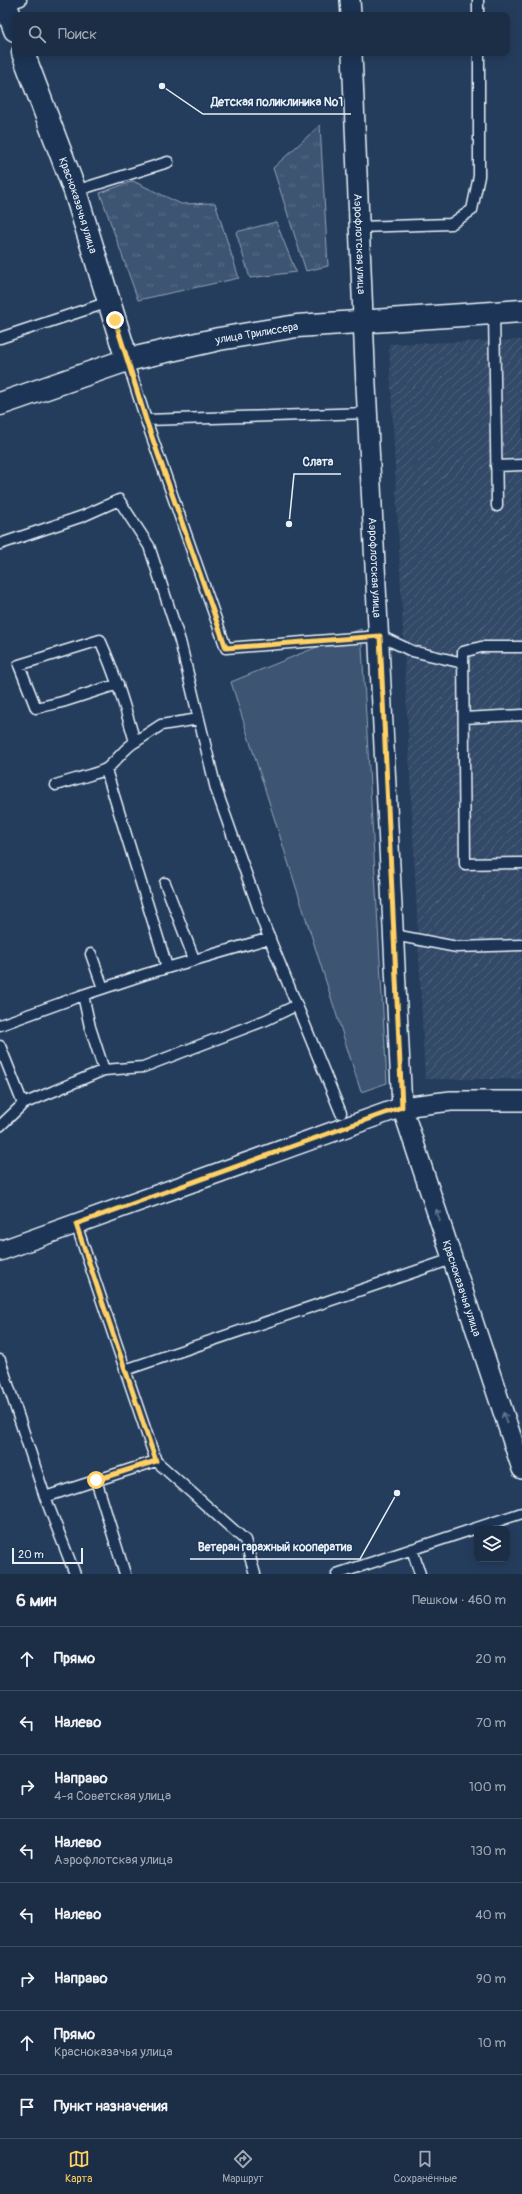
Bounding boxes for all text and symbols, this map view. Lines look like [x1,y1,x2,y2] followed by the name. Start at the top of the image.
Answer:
[12,12,510,56] search box
[26,23,48,45] icon: search
[58,25,97,44] text: Поиск
[203,90,351,114] callout: Детская поликлиника №1
[210,95,343,110] text: Детская поликлиника №1
[56,155,100,255] street label: Красноказачья улица
[351,193,369,294] street label: Аэрофлотская улица
[106,311,124,329] route end
[213,319,299,346] street label: улица Трилиссера
[294,450,341,474] callout: Слата
[303,455,334,470] text: Слата
[366,517,384,618] street label: Аэрофлотская улица
[434,1209,441,1222] one-way arrow
[440,1238,484,1338] street label: Красноказачья улица
[501,1413,509,1425] one-way arrow
[87,1471,105,1489] route start
[474,1526,510,1562] map controls
[474,1526,510,1562] button: layers
[190,1535,360,1559] callout: Ветеран гаражный кооператив
[198,1540,352,1555] text: Ветеран гаражный кооператив
[12,1546,83,1565] scale bar
[18,1548,44,1561] text: 20 m
[16,1590,57,1611] text: 6 мин
[412,1592,506,1608] text: Пешком · 460 m
[16,1648,38,1670] icon: ahead
[54,1649,95,1668] text: Прямо
[475,1651,506,1667] text: 20 m
[16,1712,38,1734] icon: left
[54,1713,101,1732] text: Налево
[476,1715,506,1731] text: 70 m
[54,1769,108,1788] text: Направо
[16,1776,38,1798] icon: right
[469,1779,506,1795] text: 100 m
[54,1788,171,1804] text: 4-я Советская улица
[54,1833,101,1852] text: Налево
[16,1840,38,1862] icon: left
[470,1843,506,1859] text: 130 m
[54,1852,173,1868] text: Аэрофлотская улица
[16,1904,38,1926] icon: left
[54,1905,101,1924] text: Налево
[475,1907,506,1923] text: 40 m
[16,1968,38,1990] icon: right
[54,1969,108,1988] text: Направо
[476,1971,506,1987] text: 90 m
[54,2025,95,2044] text: Прямо
[16,2032,38,2054] icon: ahead
[478,2035,506,2051] text: 10 m
[54,2044,173,2060] text: Красноказачья улица
[16,2096,38,2118] icon: arrive
[54,2097,168,2116] text: Пункт назначения
[65,2148,92,2185] tab: Карта
[222,2148,264,2185] tab: Маршрут
[394,2148,457,2185] tab: Сохранённые

